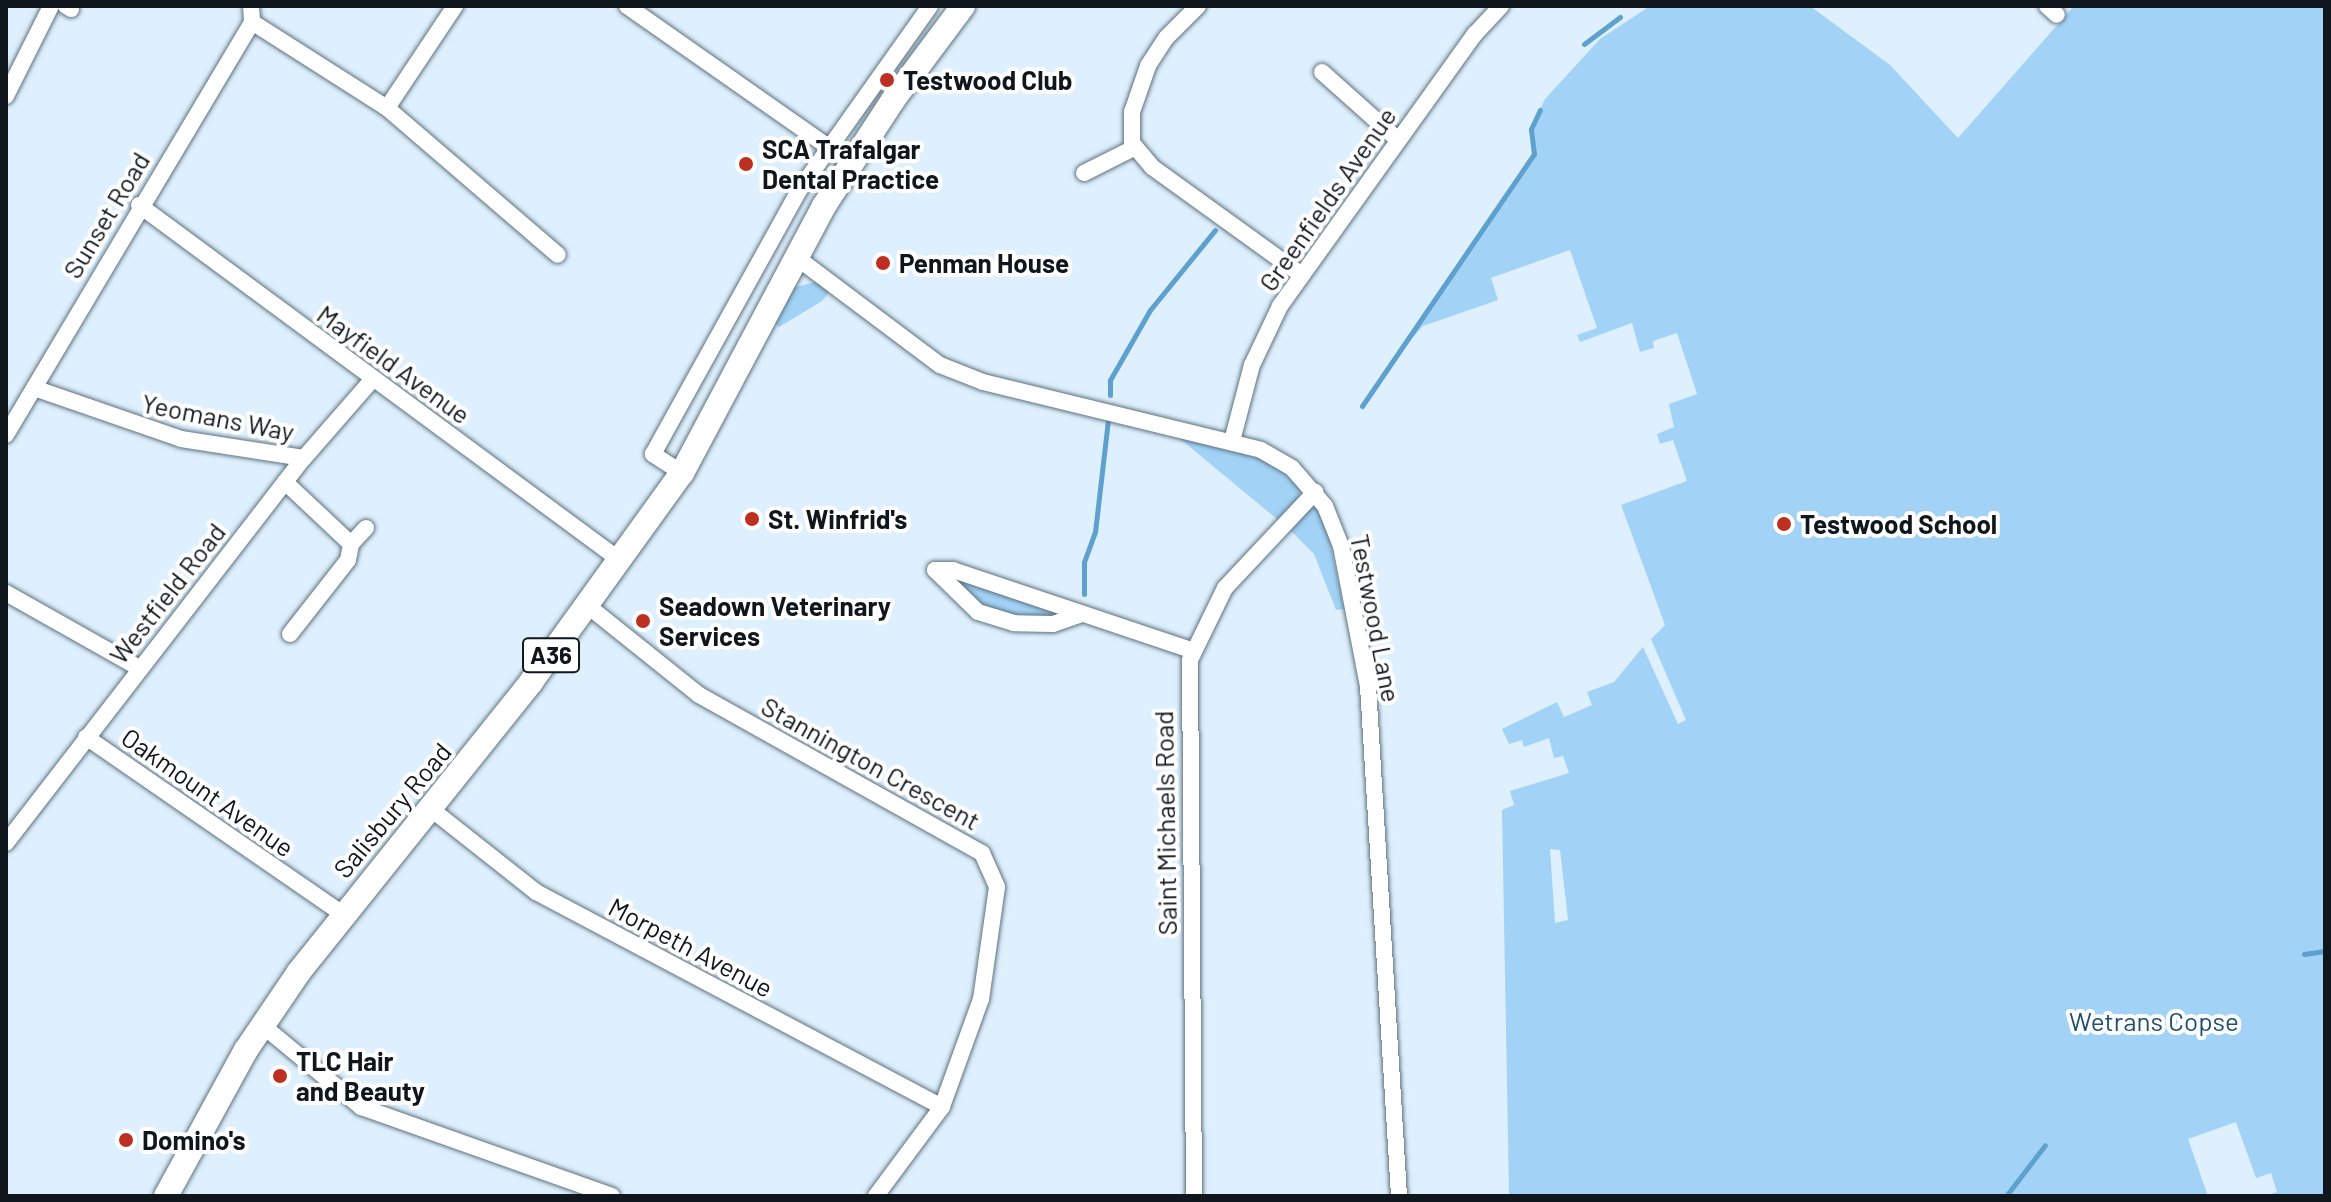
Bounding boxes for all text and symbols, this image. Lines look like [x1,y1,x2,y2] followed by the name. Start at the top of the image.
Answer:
[903,64,1072,96] place label: Testwood Club
[878,71,896,89] marker: Testwood Club
[1252,101,1402,297] street label: Greenfields Avenue
[762,133,939,194] place label: SCA Trafalgar Dental Practice
[56,146,156,284] street label: Sunset Road
[737,155,755,173] marker: SCA Trafalgar Dental Practice
[899,247,1069,279] place label: Penman House
[874,254,892,272] marker: Penman House
[311,298,477,430] street label: Mayfield Avenue
[139,387,297,447] street label: Yeomans Way
[768,503,907,535] place label: St. Winfrid's
[1800,508,1997,540] place label: Testwood School
[743,510,761,528] marker: St. Winfrid's
[1775,515,1793,533] marker: Testwood School
[102,517,232,669] street label: Westfield Road
[1344,531,1408,705] street label: Testwood Lane
[659,590,891,652] place label: Seadown Veterinary Services
[634,612,652,630] marker: Seadown Veterinary Services
[521,635,581,675] road number: A36
[756,690,986,836] street label: Stannington Crescent
[1147,710,1183,936] street label: Saint Michaels Road
[116,721,300,863] street label: Oakmount Avenue
[327,736,457,884] street label: Salisbury Road
[604,891,778,1003] street label: Morpeth Avenue
[2069,1005,2239,1037] park label: Wetrans Copse
[296,1045,425,1106] place label: TLC Hair and Beauty
[271,1067,289,1085] marker: TLC Hair and Beauty
[142,1124,246,1156] place label: Domino's
[117,1131,135,1149] marker: Domino's

